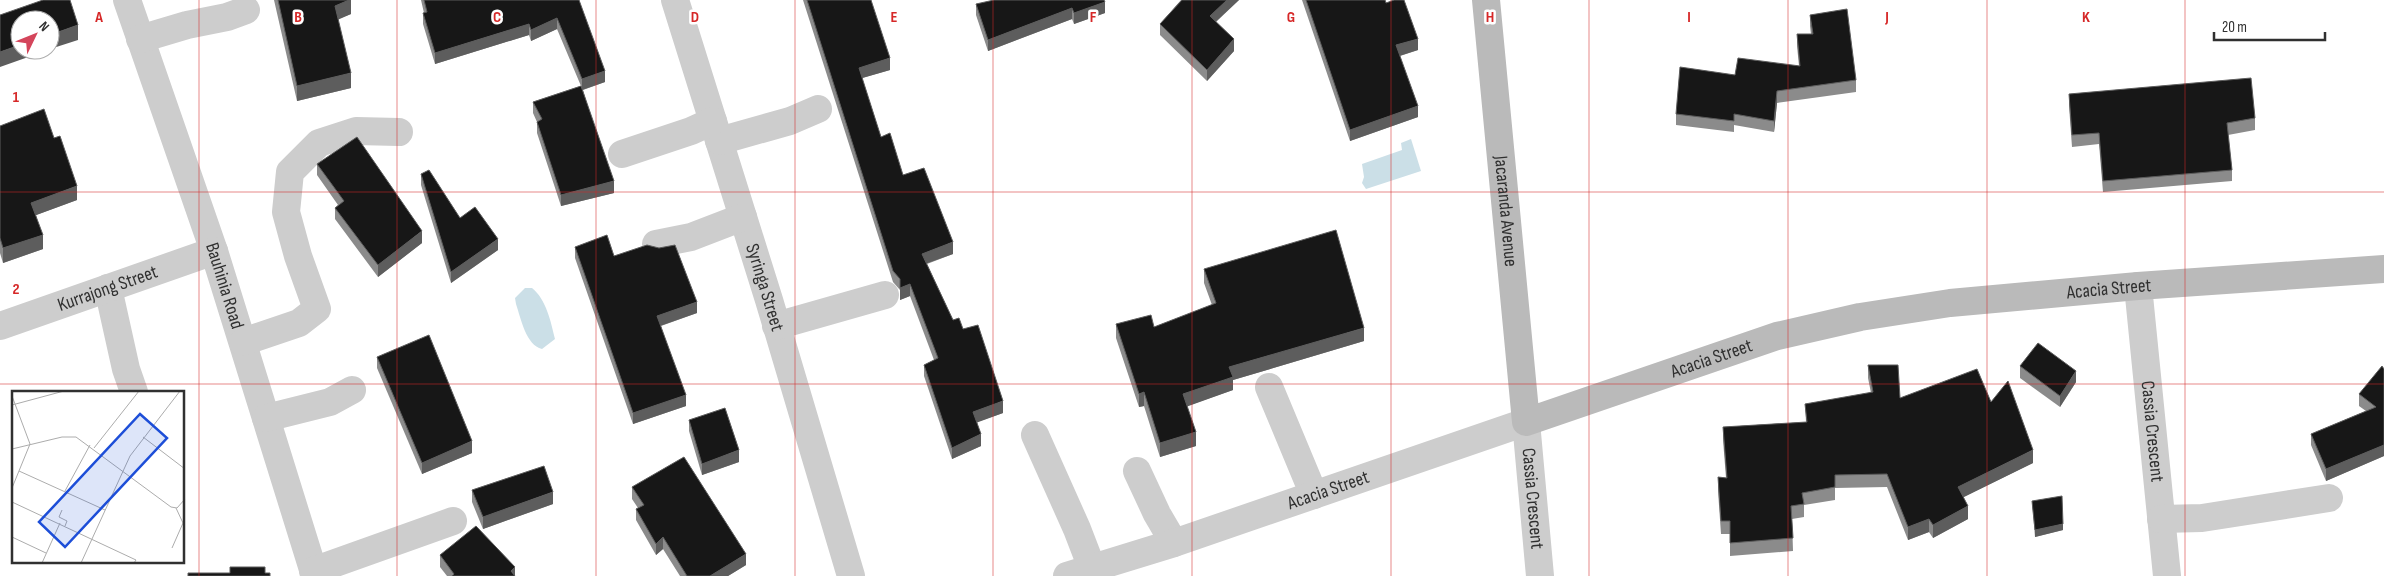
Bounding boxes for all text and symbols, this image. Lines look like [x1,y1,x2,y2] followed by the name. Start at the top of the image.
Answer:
[94,8,103,27] text: A
[294,8,302,27] text: B
[493,8,501,27] text: C
[691,8,699,27] text: D
[891,8,898,27] text: E
[1090,8,1097,27] text: F
[1287,8,1295,27] text: G
[1486,8,1494,27] text: H
[1687,8,1691,27] text: I
[1884,8,1889,27] text: J
[2082,8,2090,27] text: K
[10,10,60,60] north arrow
[2214,10,2325,42] scale bar
[35,18,53,35] text: N
[2222,18,2247,37] text: 20 m
[13,88,20,107] text: 1
[1489,154,1523,268] street label: Jacaranda Avenue
[200,239,249,332] street label: Bauhinia Road
[741,241,789,334] street label: Syringa Street
[54,260,161,316] street label: Kurrajong Street
[2065,274,2152,304] street label: Acacia Street
[12,280,20,299] text: 2
[1667,334,1756,383] street label: Acacia Street
[2136,380,2169,483] street label: Cassia Crescent
[12,391,185,564] inset map
[1517,447,1549,550] street label: Cassia Crescent
[1283,465,1372,515] street label: Acacia Street

